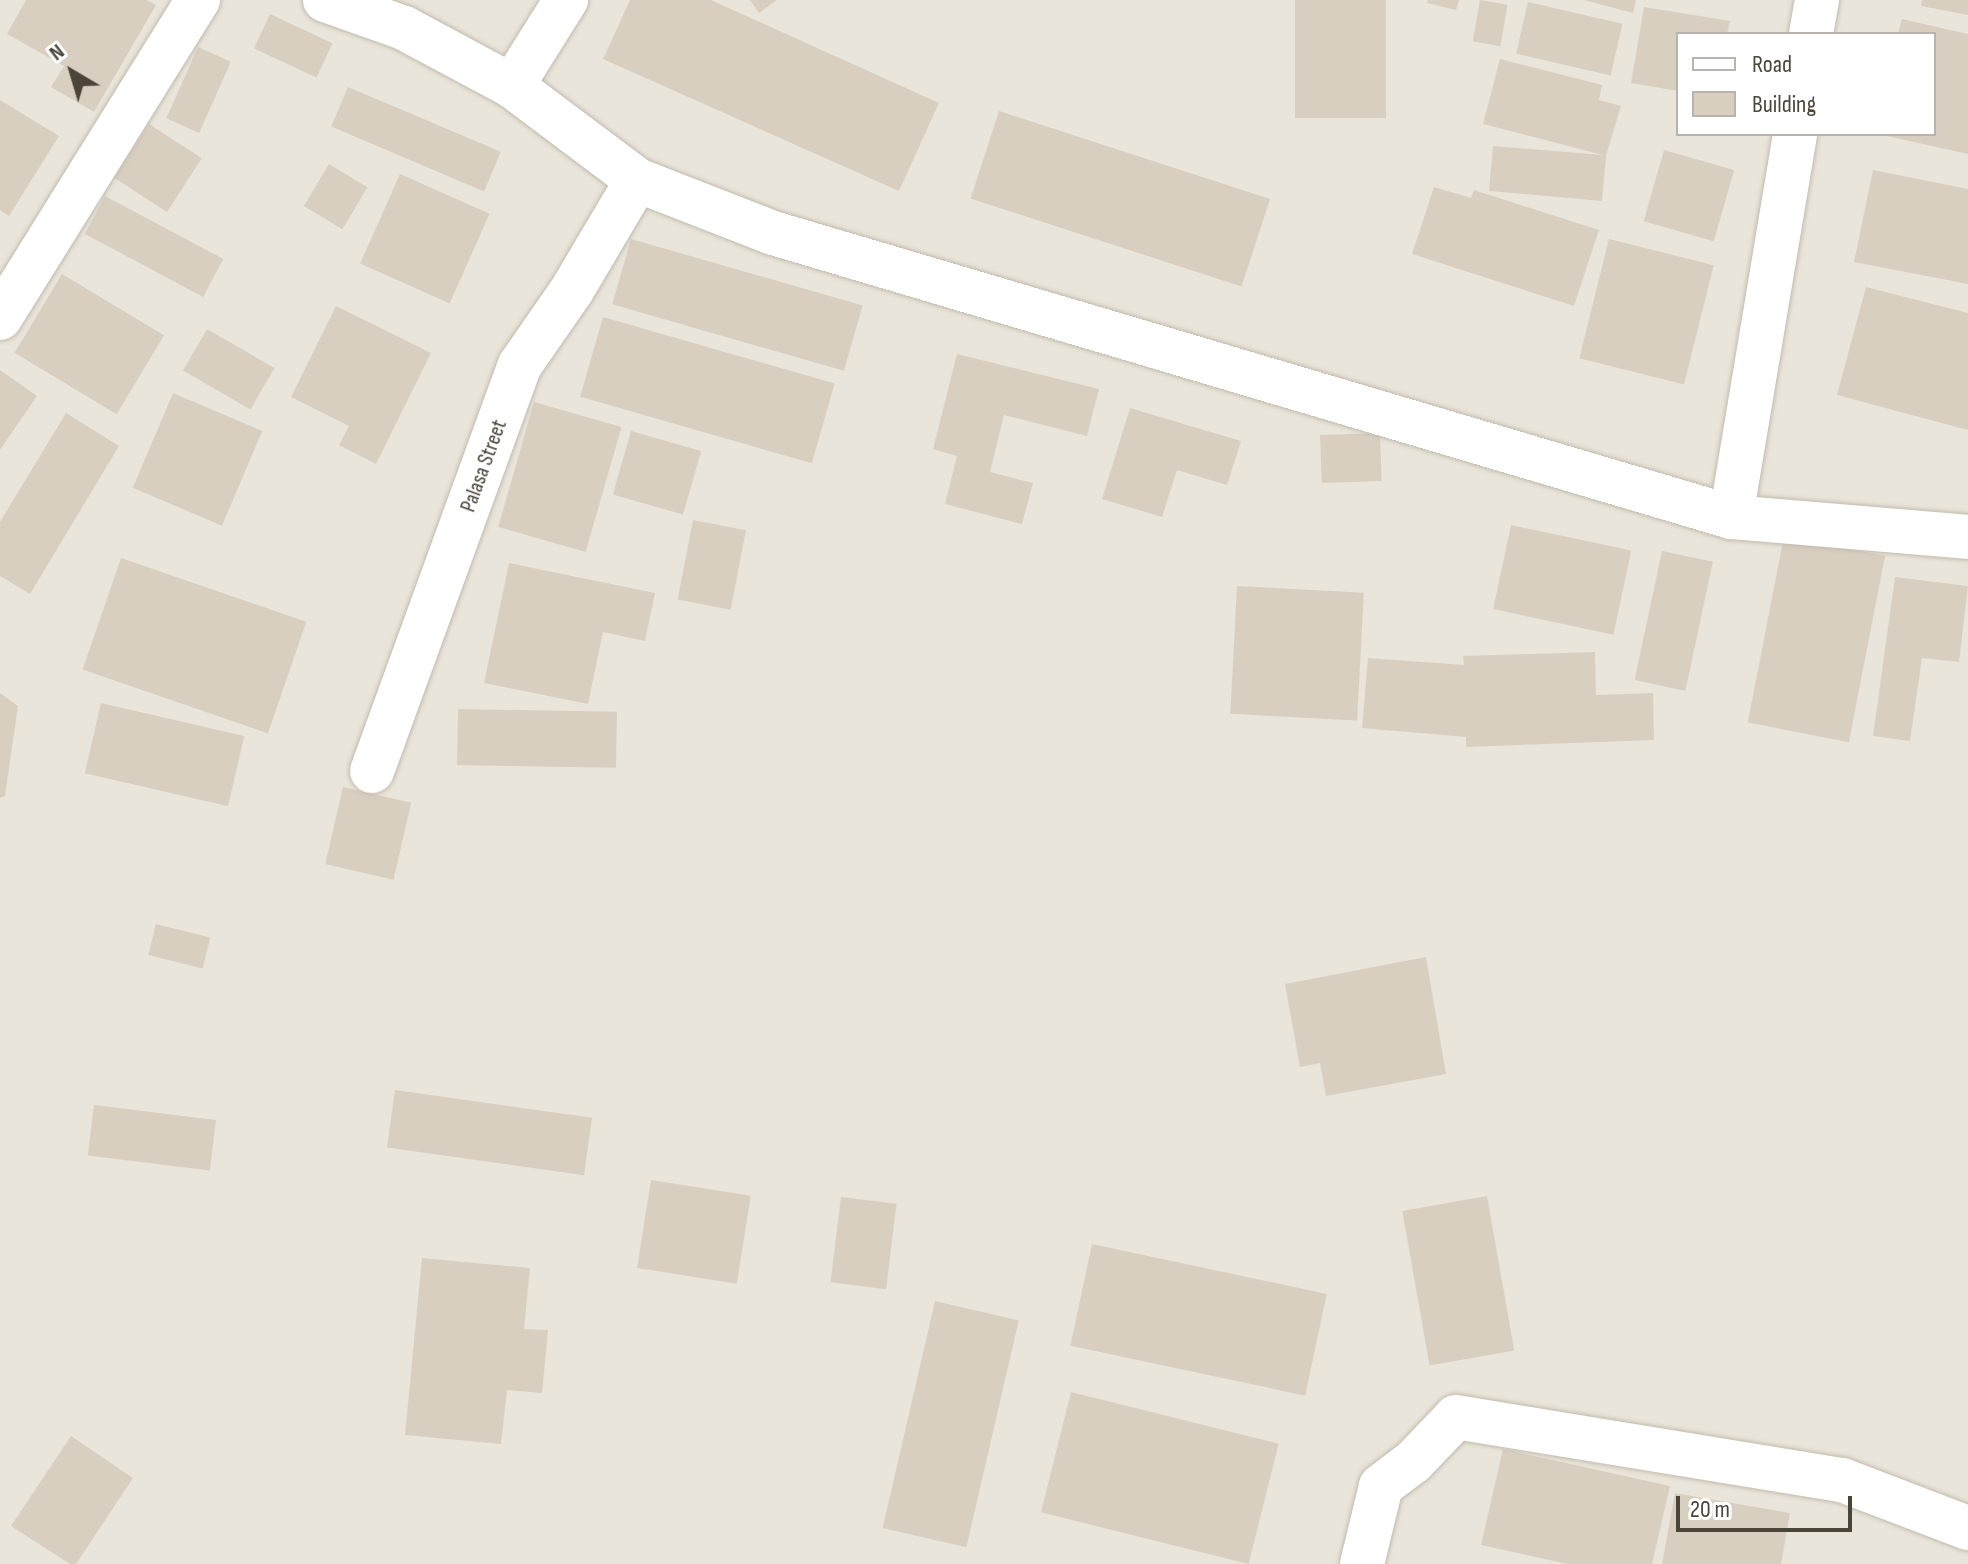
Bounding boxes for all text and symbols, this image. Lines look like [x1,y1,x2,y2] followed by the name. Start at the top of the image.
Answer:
[32,32,112,112] north arrow
[1676,32,1936,136] legend
[44,38,70,67] text: N
[1752,50,1792,79] text: Road
[1752,90,1816,119] text: Building
[455,416,513,516] street label: Palasa Street
[1680,1480,1856,1530] scale bar
[1690,1495,1730,1524] text: 20 m

